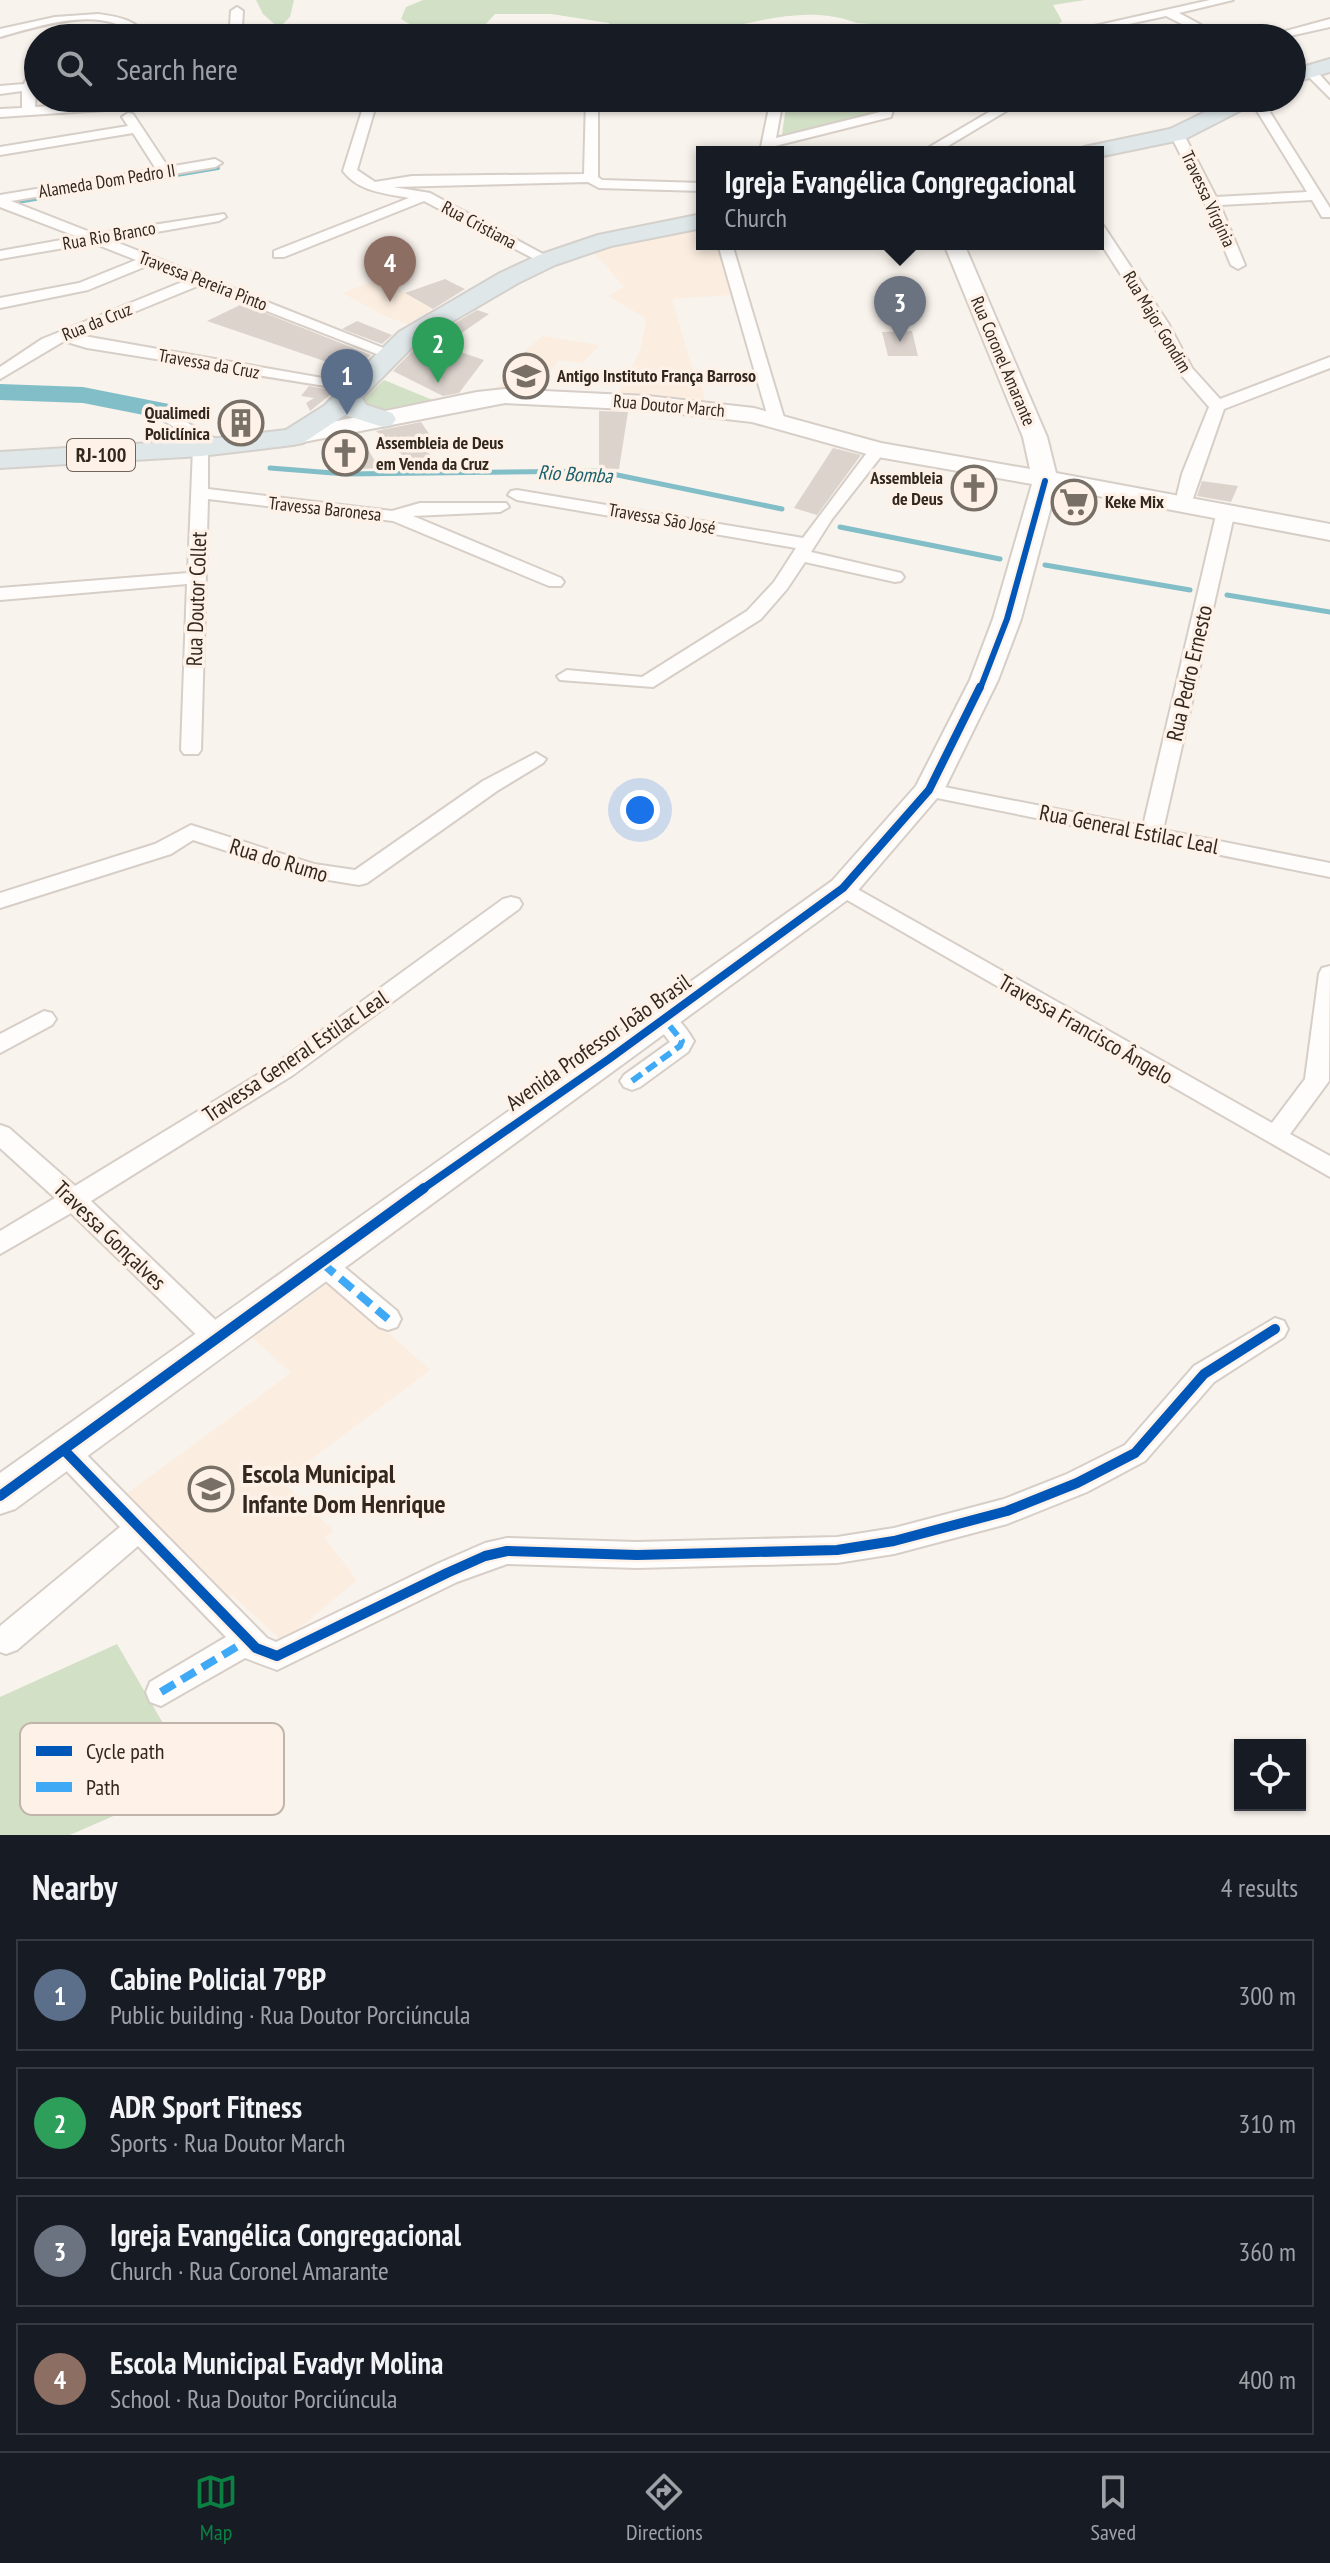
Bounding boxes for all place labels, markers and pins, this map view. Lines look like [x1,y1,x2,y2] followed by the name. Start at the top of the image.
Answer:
[364,236,416,302] pin: 4
[874,276,926,342] pin: 3
[412,317,464,383] pin: 2
[321,349,373,415] pin: 1
[502,352,550,400] school or university icon: Antigo Instituto França Barroso
[556,364,756,387] place label: Antigo Instituto França Barroso
[217,399,265,447] building icon: Qualimedi Policlínica
[144,401,210,445] place label: Qualimedi Policlínica
[321,429,369,477] church icon: Assembleia de Deus em Venda da Cruz
[375,431,504,475] place label: Assembleia de Deus em Venda da Cruz
[950,464,998,512] church icon: Assembleia de Deus
[869,466,943,510] place label: Assembleia de Deus
[1050,478,1098,526] supermarket icon: Keke Mix
[1105,490,1164,513] place label: Keke Mix
[242,1457,446,1520] place label: Escola Municipal Infante Dom Henrique
[187,1465,235,1513] school or university icon: Escola Municipal Infante Dom Henrique

